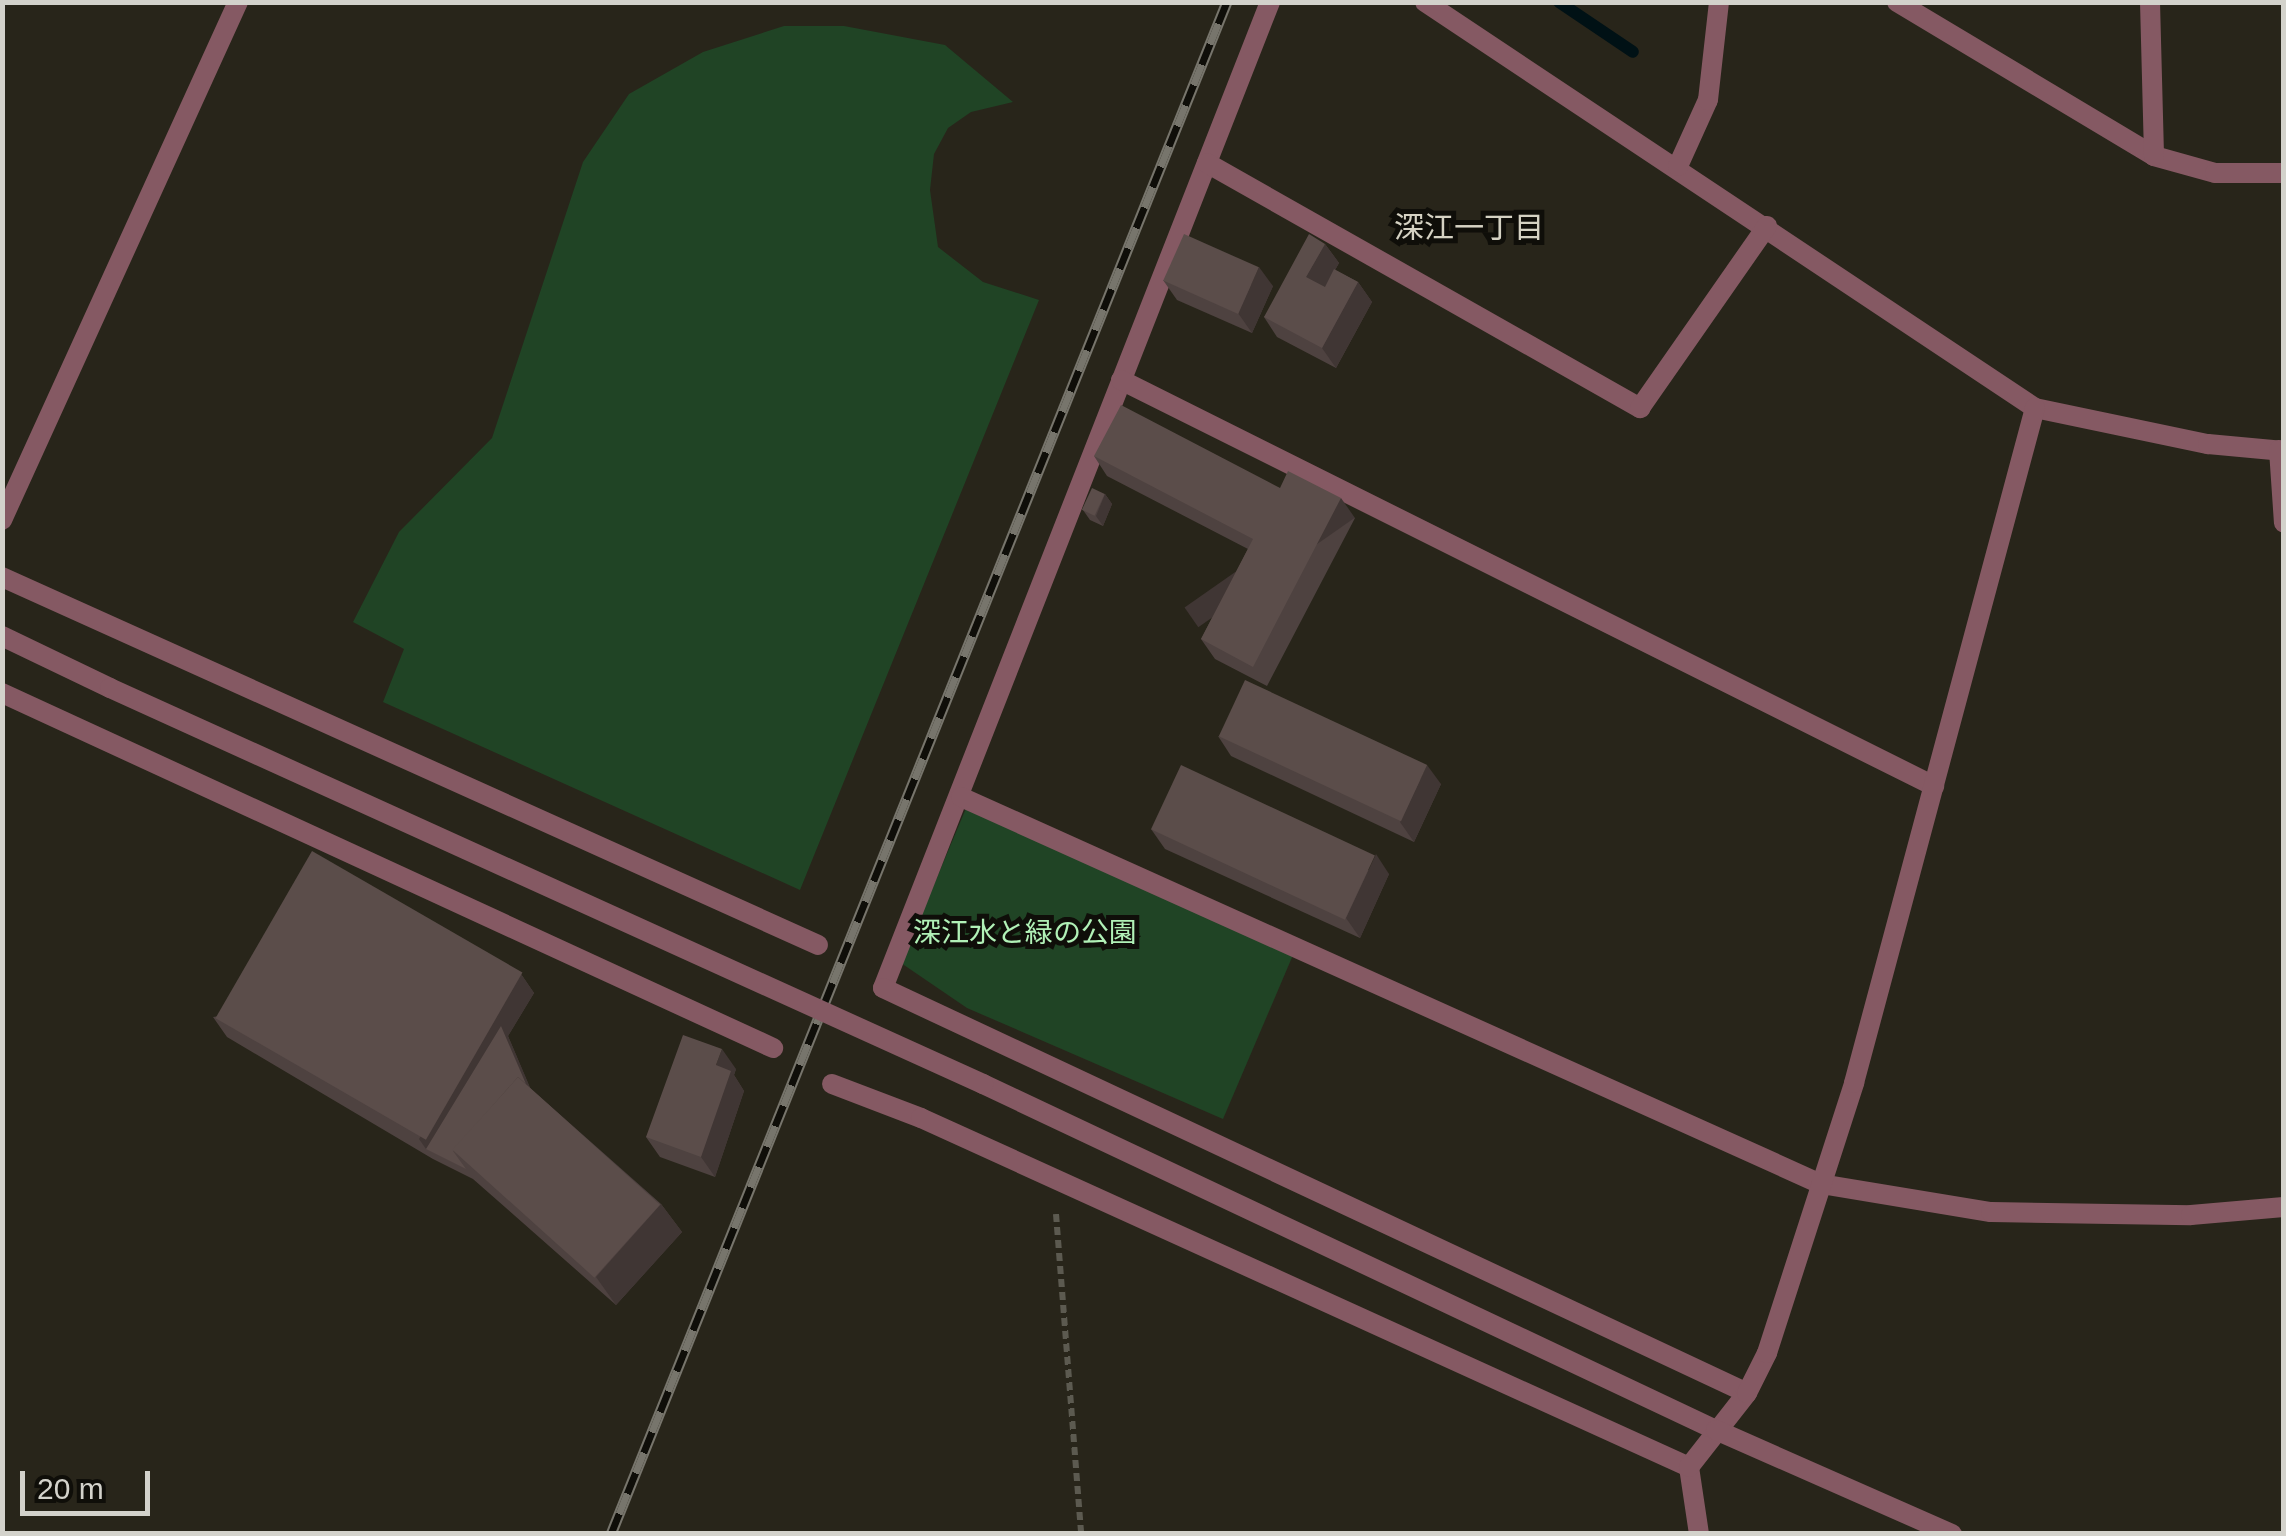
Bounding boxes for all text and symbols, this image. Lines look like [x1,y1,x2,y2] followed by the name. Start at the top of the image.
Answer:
[1394,210,1544,246] district label: 深江一丁目
[913,916,1137,950] park label: 深江水と緑の公園
[25,1451,155,1513] scale bar
[37,1472,104,1505] text: 20 m

